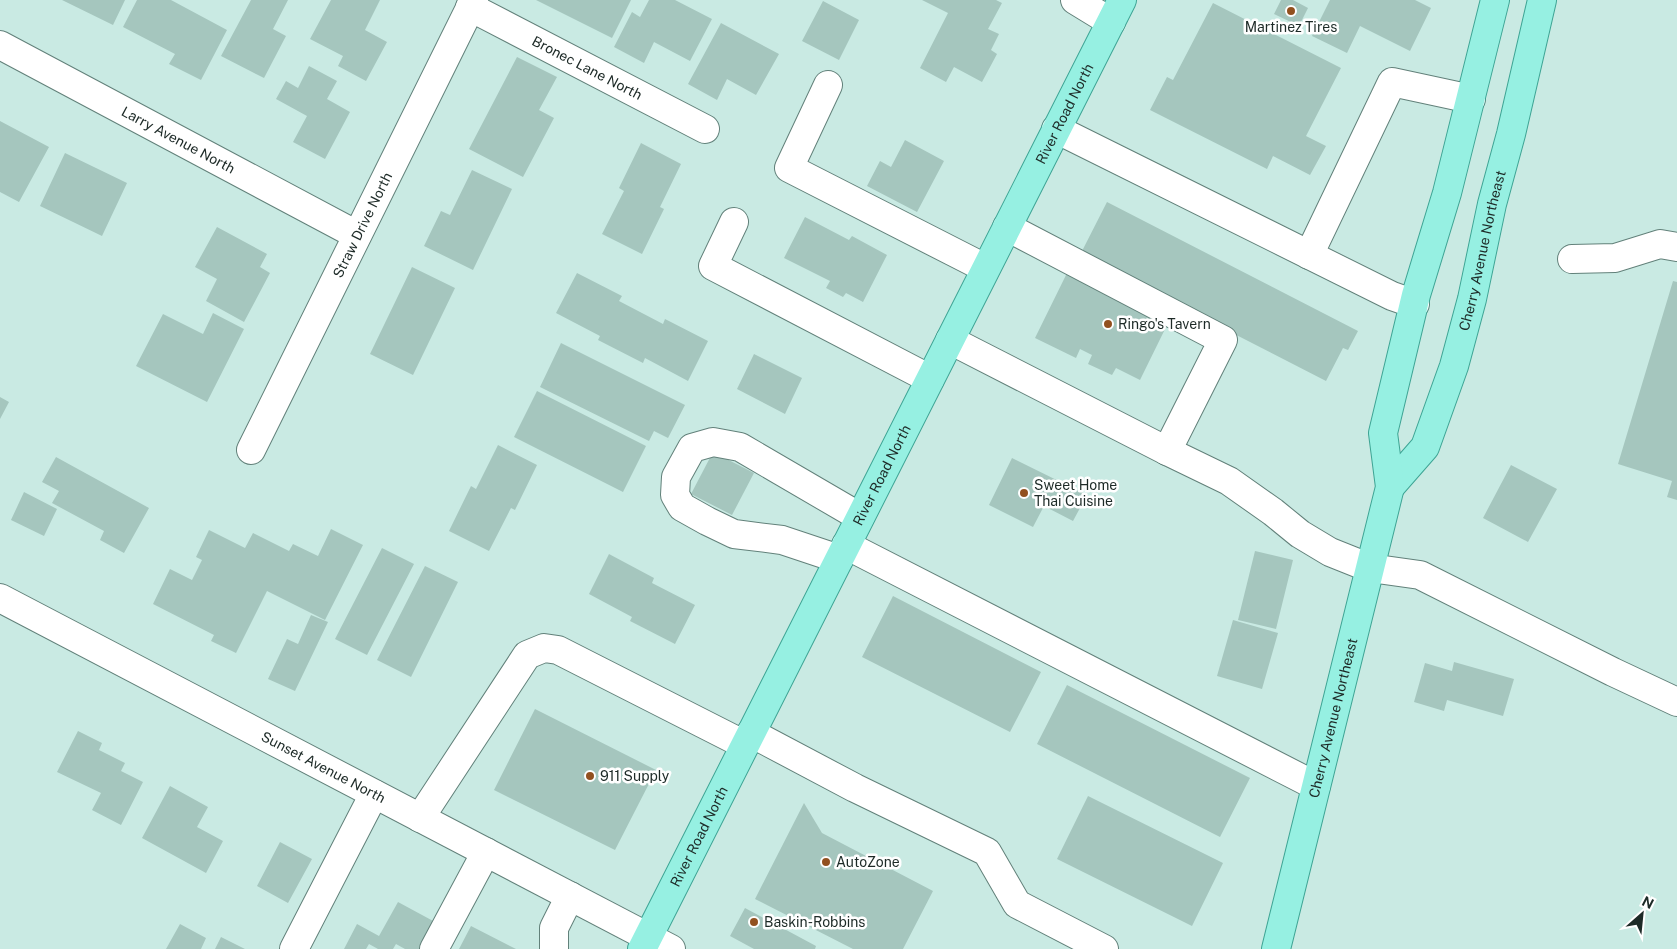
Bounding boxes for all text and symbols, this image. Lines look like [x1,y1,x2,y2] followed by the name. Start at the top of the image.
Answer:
[1285,5,1297,17] marker: Martinez Tires
[1245,19,1337,35] place label: Martinez Tires
[529,33,645,103] street label: Bronec Lane North
[1032,61,1097,167] street label: River Road North
[119,103,238,177] street label: Larry Avenue North
[1456,169,1509,333] street label: Cherry Avenue Northeast
[330,170,395,280] street label: Straw Drive North
[1118,316,1211,332] place label: Ringo's Tavern
[1102,318,1114,330] marker: Ringo's Tavern
[850,422,914,528] street label: River Road North
[1034,477,1117,509] place label: Sweet Home Thai Cuisine
[1018,487,1030,499] marker: Sweet Home Thai Cuisine
[1306,636,1360,800] street label: Cherry Avenue Northeast
[259,728,388,806] street label: Sunset Avenue North
[600,768,670,784] place label: 911 Supply
[584,770,596,782] marker: 911 Supply
[667,784,731,889] street label: River Road North
[836,854,900,870] place label: AutoZone
[820,856,832,868] marker: AutoZone
[1617,889,1667,939] north arrow
[1639,893,1656,912] text: N
[764,914,865,930] place label: Baskin-Robbins
[748,916,760,928] marker: Baskin-Robbins

